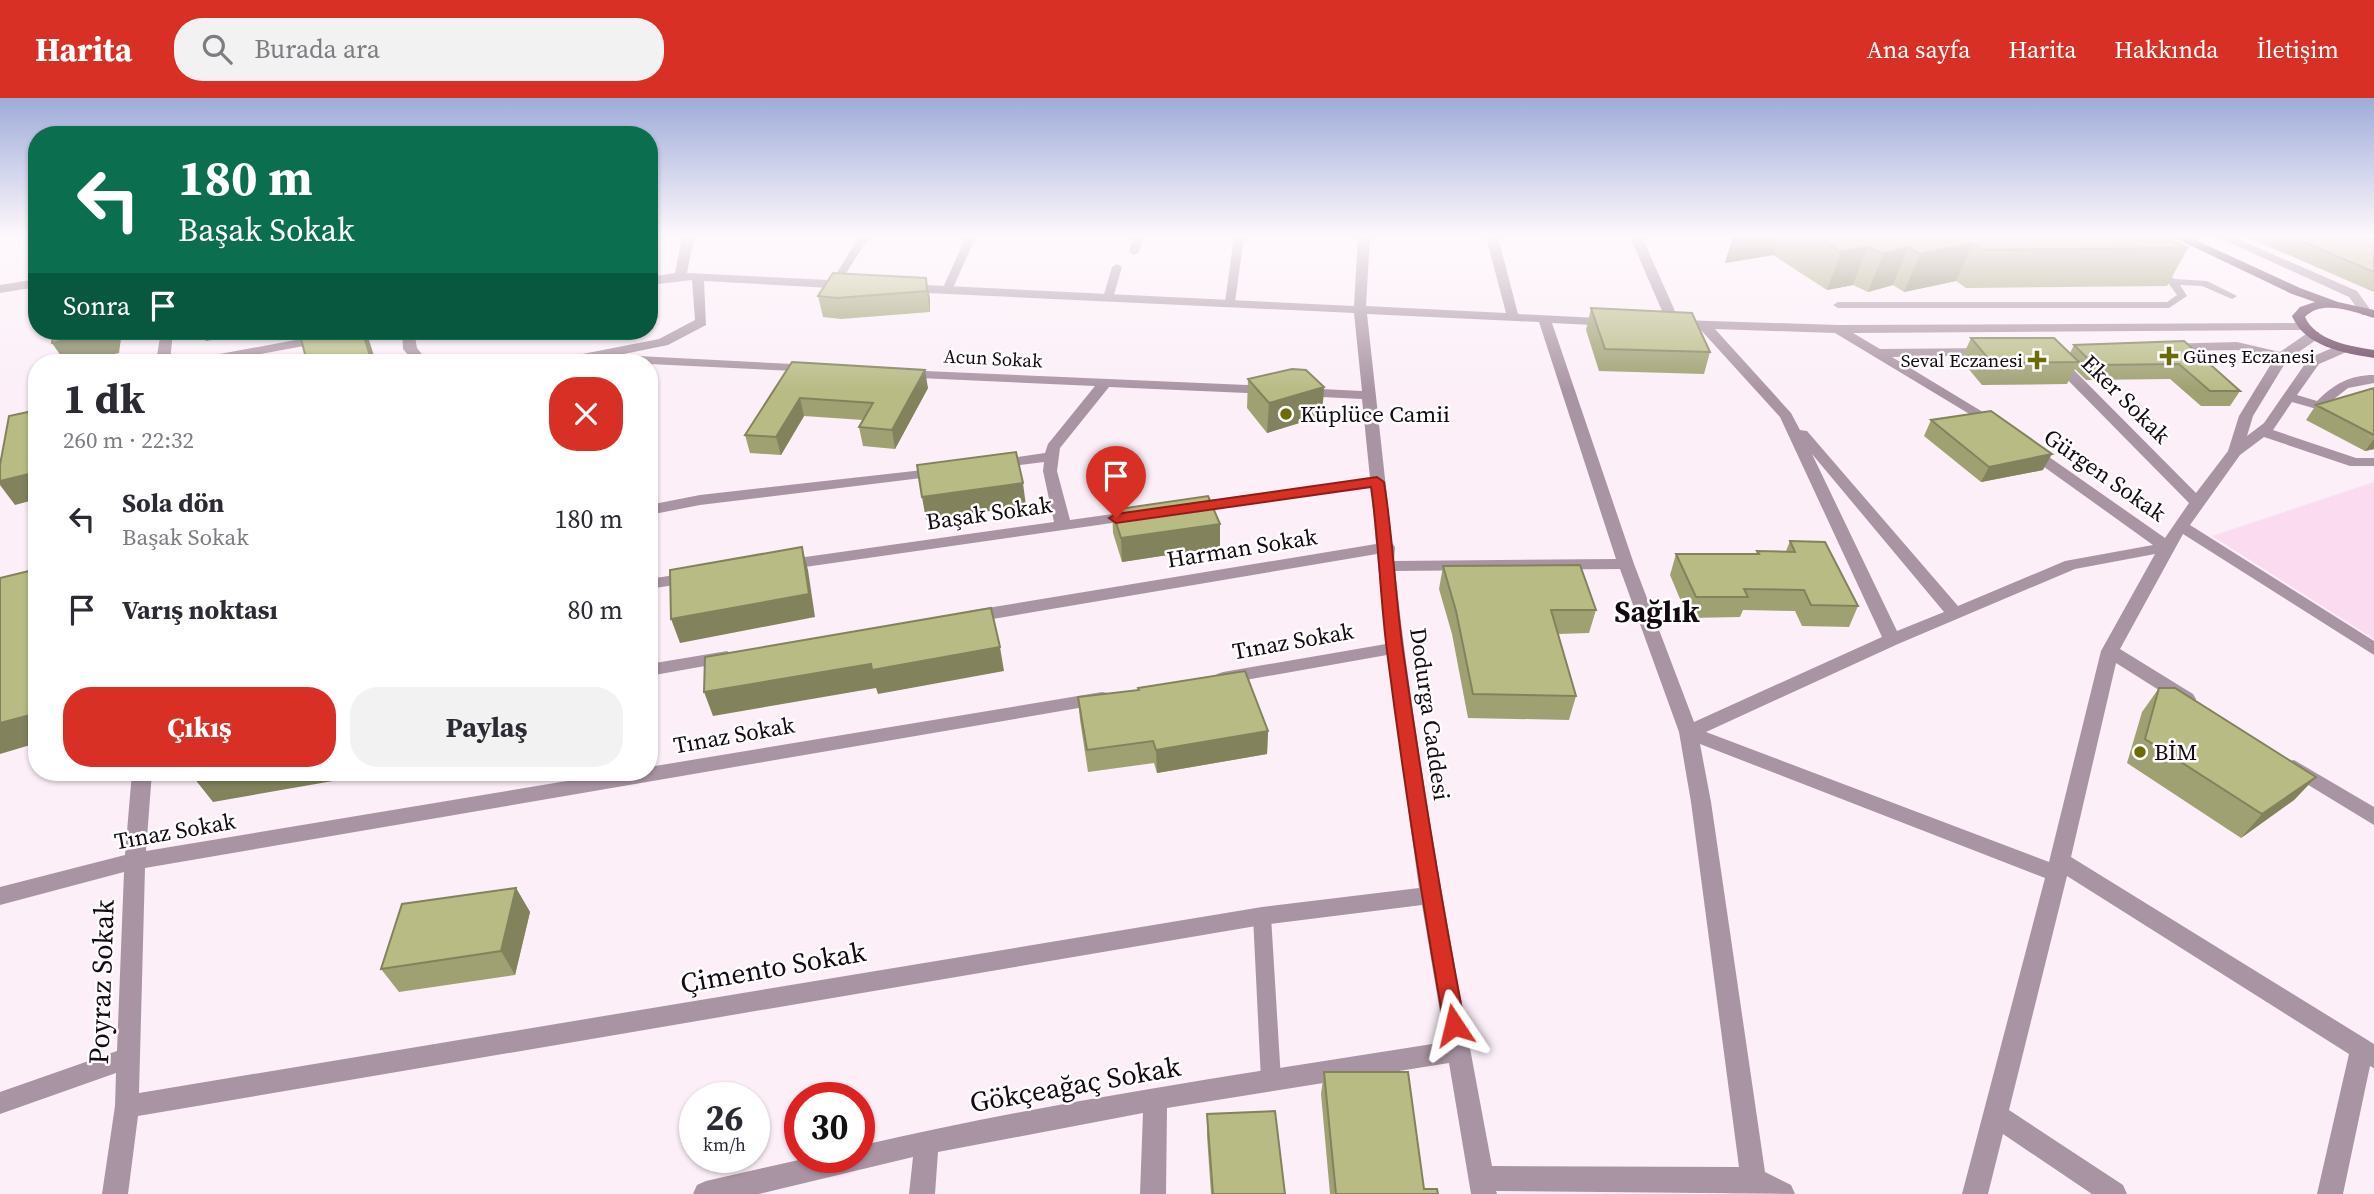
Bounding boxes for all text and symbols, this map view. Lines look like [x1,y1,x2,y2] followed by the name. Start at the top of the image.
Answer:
[174,18,664,81] search box
[35,27,132,72] text: Harita
[198,30,236,68] icon: search
[254,31,380,67] text: Burada ara
[1867,33,1971,66] text: Ana sayfa
[2009,33,2076,66] text: Harita
[2114,33,2219,66] text: Hakkında
[2257,33,2339,66] text: İletişim
[178,144,313,211] text: 180 m
[63,154,154,245] icon: left
[178,208,354,252] text: Başak Sokak
[144,287,182,325] icon: arrive
[63,288,130,324] text: Sonra
[943,342,1044,374] street label: Acun Sokak
[2183,343,2315,369] place label: Güneş Eczanesi
[1901,347,2023,373] place label: Seval Eczanesi
[2074,347,2178,451] street label: Eker Sokak
[2161,348,2177,364] marker: Güneş Eczanesi
[2029,352,2045,368] marker: Seval Eczanesi
[63,369,145,427] text: 1 dk
[549,377,623,451] button: close
[1300,398,1450,430] place label: Küplüce Camii
[1278,406,1294,422] marker: Küplüce Camii
[2038,421,2173,529] street label: Gürgen Sokak
[63,424,194,456] text: 260 m · 22:32
[1086,446,1146,518] pin
[1097,457,1135,495] icon: arrive
[122,485,224,521] text: Sola dön
[924,488,1054,538] street label: Başak Sokak
[63,500,101,538] icon: left
[555,501,623,537] text: 180 m
[1165,520,1320,576] street label: Harman Sokak
[122,521,249,553] text: Başak Sokak
[63,591,101,629] icon: arrive
[1614,591,1700,632] district label: Sağlık
[122,592,278,628] text: Varış noktası
[568,592,623,628] text: 80 m
[1230,615,1357,667] street label: Tınaz Sokak
[1402,626,1458,803] street label: Dodurga Caddesi
[63,687,336,767] button: Çıkış
[350,687,623,767] button: Paylaş
[671,709,798,761] street label: Tınaz Sokak
[2154,736,2197,768] place label: BİM
[2132,744,2148,760] marker: BİM
[112,805,239,857] street label: Tınaz Sokak
[79,898,123,1065] street label: Poyraz Sokak
[677,932,869,1002] street label: Çimento Sokak
[1417,988,1491,1062] position arrow
[967,1047,1184,1121] street label: Gökçeağaç Sokak
[784,1082,875,1173] speed limit sign: 30
[706,1094,743,1142] text: 26
[703,1132,746,1157] text: km/h

